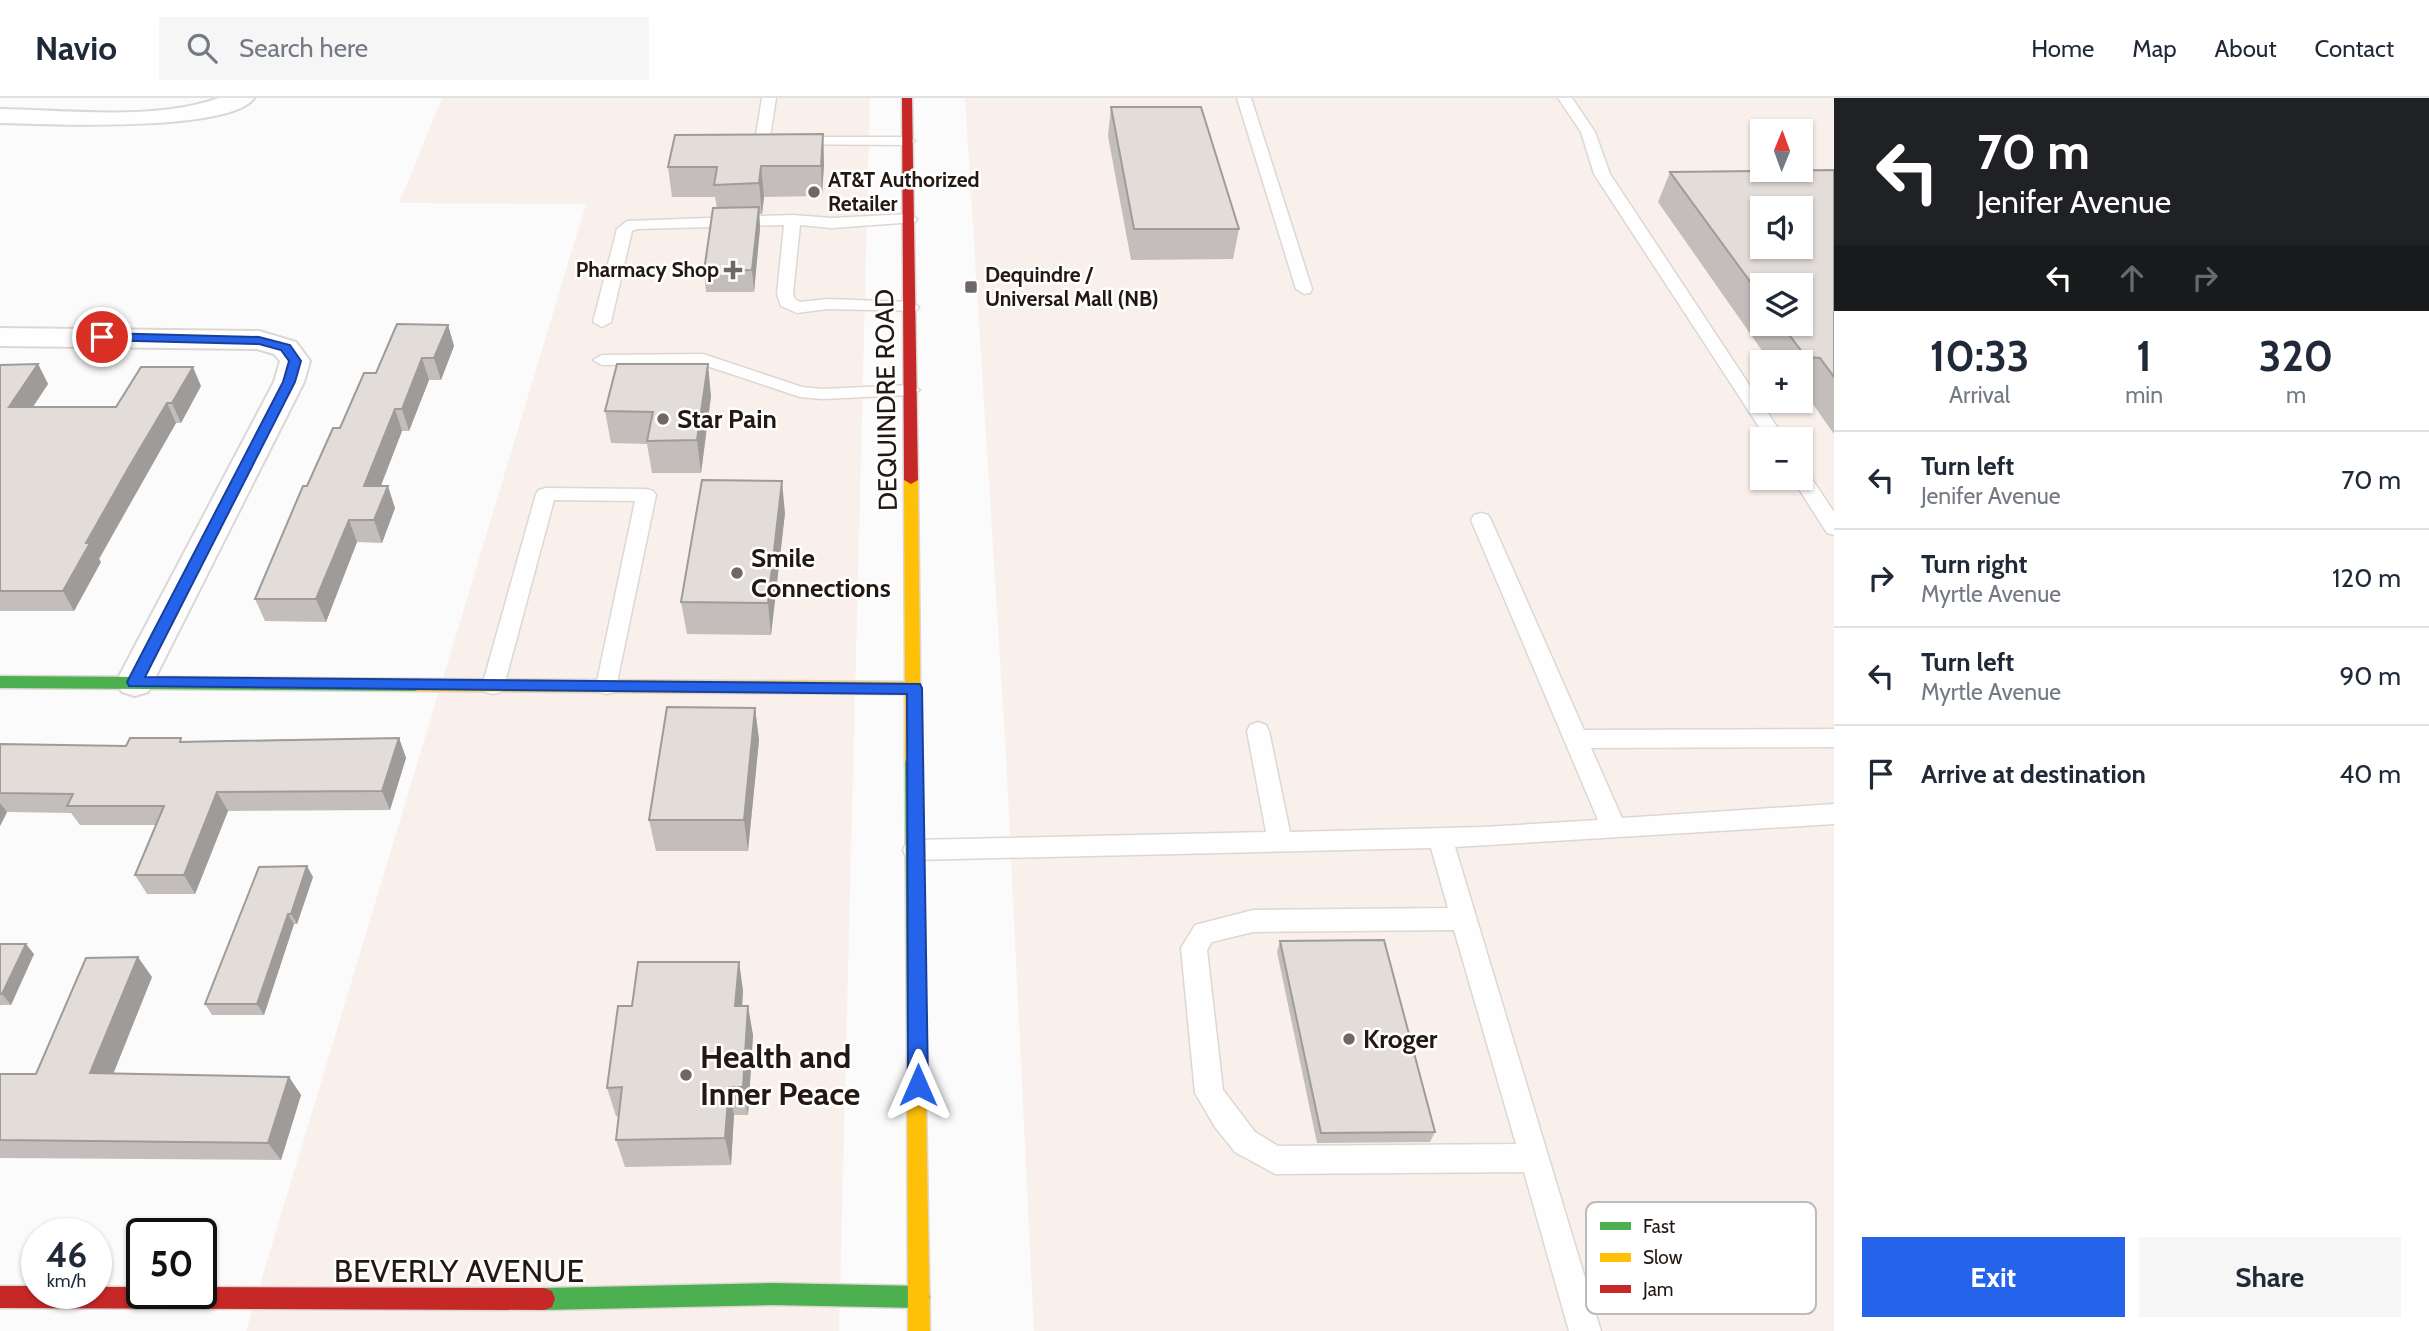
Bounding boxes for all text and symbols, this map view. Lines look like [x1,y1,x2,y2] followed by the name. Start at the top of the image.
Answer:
[159,17,649,80] search box
[35,28,117,68] text: Navio
[183,29,221,67] icon: search
[239,32,368,64] text: Search here
[2031,34,2094,63] text: Home
[2132,34,2177,63] text: Map
[2215,34,2277,63] text: About
[2315,34,2394,63] text: Contact
[1750,119,1813,182] north arrow
[1750,119,1813,490] map controls
[1977,122,2090,181] text: 70 m
[1862,126,1953,217] icon: left
[828,167,980,216] place label: AT&T Authorized Retailer
[1977,182,2171,221] text: Jenifer Avenue
[806,184,822,200] marker: AT&T Authorized Retailer
[1750,196,1813,259] button: sound
[576,257,719,282] place label: Pharmacy Shop
[2040,259,2078,297] icon: left
[2113,259,2151,297] icon: ahead
[2186,259,2224,297] icon: right
[725,262,741,278] marker: Pharmacy Shop
[985,262,1159,311] place label: Dequindre / Universal Mall (NB)
[1750,273,1813,336] button: layers
[963,279,979,295] marker: Dequindre / Universal Mall (NB)
[868,289,904,511] street label: DEQUINDRE ROAD
[72,307,132,367] pin
[83,318,121,356] icon: arrive
[1930,330,2029,382] text: 10:33
[2136,330,2152,382] text: 1
[2259,330,2333,382] text: 320
[1750,350,1813,413] button: +
[1949,381,2010,409] text: Arrival
[2125,381,2163,409] text: min
[2286,381,2306,409] text: m
[677,403,777,435] place label: Star Pain
[655,411,671,427] marker: Star Pain
[1750,427,1813,490] button: −
[1921,450,2014,482] text: Turn left
[1862,461,1900,499] icon: left
[2341,464,2401,496] text: 70 m
[1921,482,2061,510] text: Jenifer Avenue
[751,542,891,604] place label: Smile Connections
[1921,548,2027,580] text: Turn right
[1862,559,1900,597] icon: right
[2332,562,2401,594] text: 120 m
[729,565,745,581] marker: Smile Connections
[1921,580,2061,608] text: Myrtle Avenue
[1921,646,2014,678] text: Turn left
[1862,657,1900,695] icon: left
[2339,660,2401,692] text: 90 m
[1921,678,2061,706] text: Myrtle Avenue
[1862,755,1900,793] icon: arrive
[1921,758,2146,790] text: Arrive at destination
[2339,758,2401,790] text: 40 m
[1363,1023,1438,1055] place label: Kroger
[1341,1031,1357,1047] marker: Kroger
[700,1037,860,1113] place label: Health and Inner Peace
[881,1048,955,1122] position arrow
[678,1067,694,1083] marker: Health and Inner Peace
[1586,1202,1816,1314] legend
[1643,1215,1676,1238] text: Fast
[126,1218,217,1309] speed limit sign: 50
[46,1233,87,1276] text: 46
[1862,1237,2125,1317] button: Exit
[2139,1237,2401,1317] button: Share
[1643,1246,1683,1269] text: Slow
[334,1251,584,1290] street label: BEVERLY AVENUE
[47,1270,86,1292] text: km/h
[1642,1278,1673,1301] text: Jam

